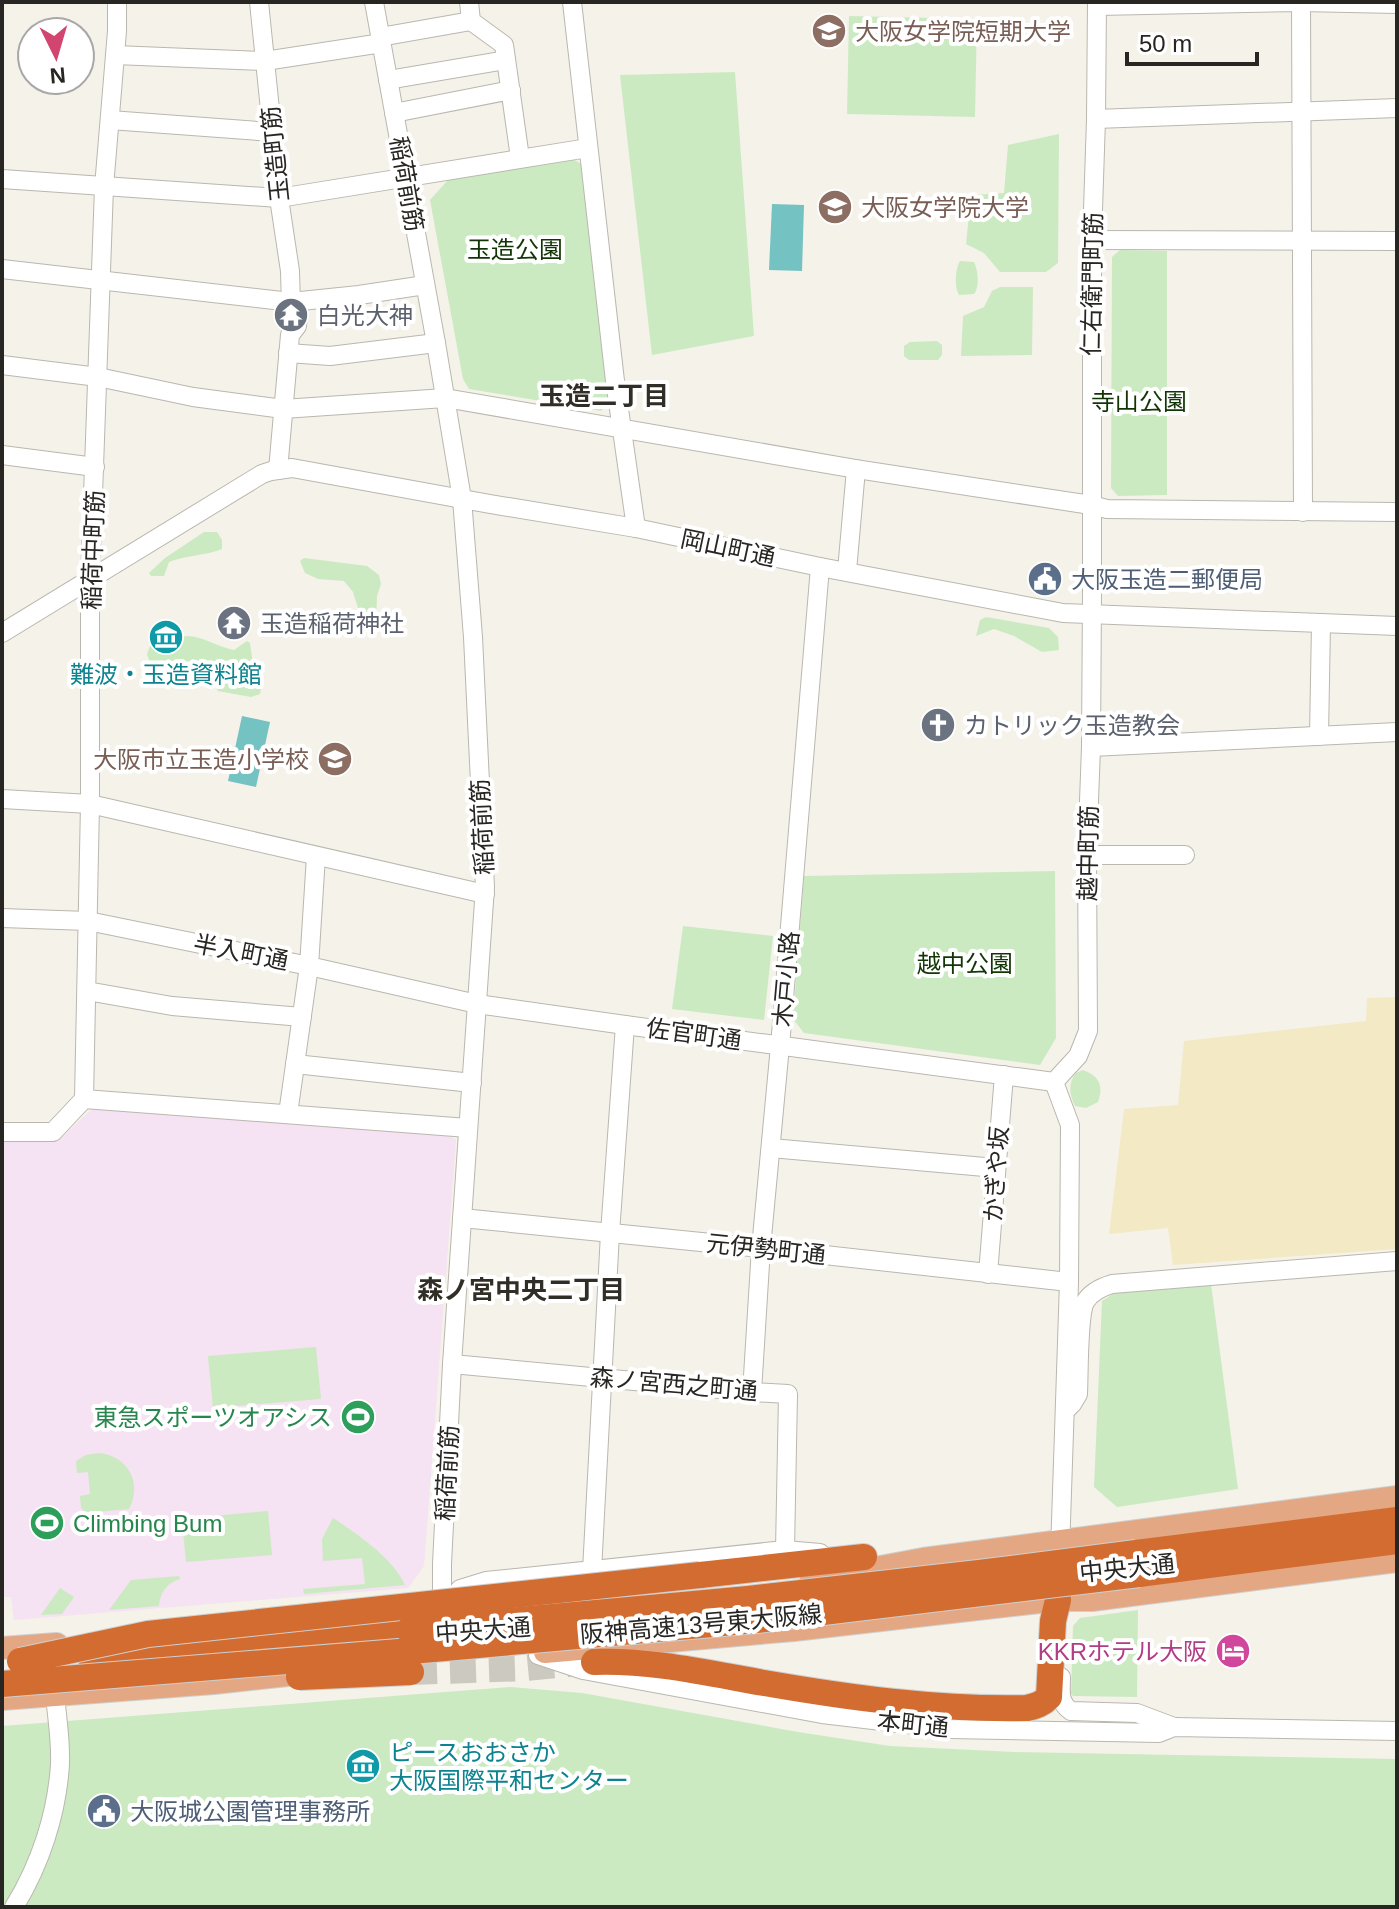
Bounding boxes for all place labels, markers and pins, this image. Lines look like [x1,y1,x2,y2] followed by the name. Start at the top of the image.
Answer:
[810,12,848,50] school or university icon: 大阪女学院短期大学
[855,18,1071,45] place label: 大阪女学院短期大学
[816,188,854,226] school or university icon: 大阪女学院大学
[861,194,1029,221] place label: 大阪女学院大学
[272,296,310,334] temple icon: 白光大神
[317,302,413,329] place label: 白光大神
[1026,560,1064,598] public building icon: 大阪玉造二郵便局
[1071,566,1263,593] place label: 大阪玉造二郵便局
[215,604,253,642] temple icon: 玉造稲荷神社
[260,610,404,637] place label: 玉造稲荷神社
[147,618,185,656] museum icon: 難波・玉造資料館
[70,661,262,688] place label: 難波・玉造資料館
[919,706,957,744] church icon: カトリック玉造教会
[964,712,1180,739] place label: カトリック玉造教会
[316,740,354,778] school or university icon: 大阪市立玉造小学校
[93,746,309,773] place label: 大阪市立玉造小学校
[339,1398,377,1436] sports icon: 東急スポーツオアシス
[93,1404,332,1431] place label: 東急スポーツオアシス
[28,1504,66,1542] sports icon: Climbing Bum
[73,1510,222,1537] place label: Climbing Bum
[1214,1632,1252,1670] hotel icon: KKRホテル大阪
[1038,1638,1207,1665] place label: KKRホテル大阪
[389,1739,629,1794] place label: ピースおおさか 大阪国際平和センター
[344,1747,382,1785] museum icon: ピースおおさか 大阪国際平和センター
[85,1792,123,1830] public building icon: 大阪城公園管理事務所
[130,1798,370,1825] place label: 大阪城公園管理事務所

